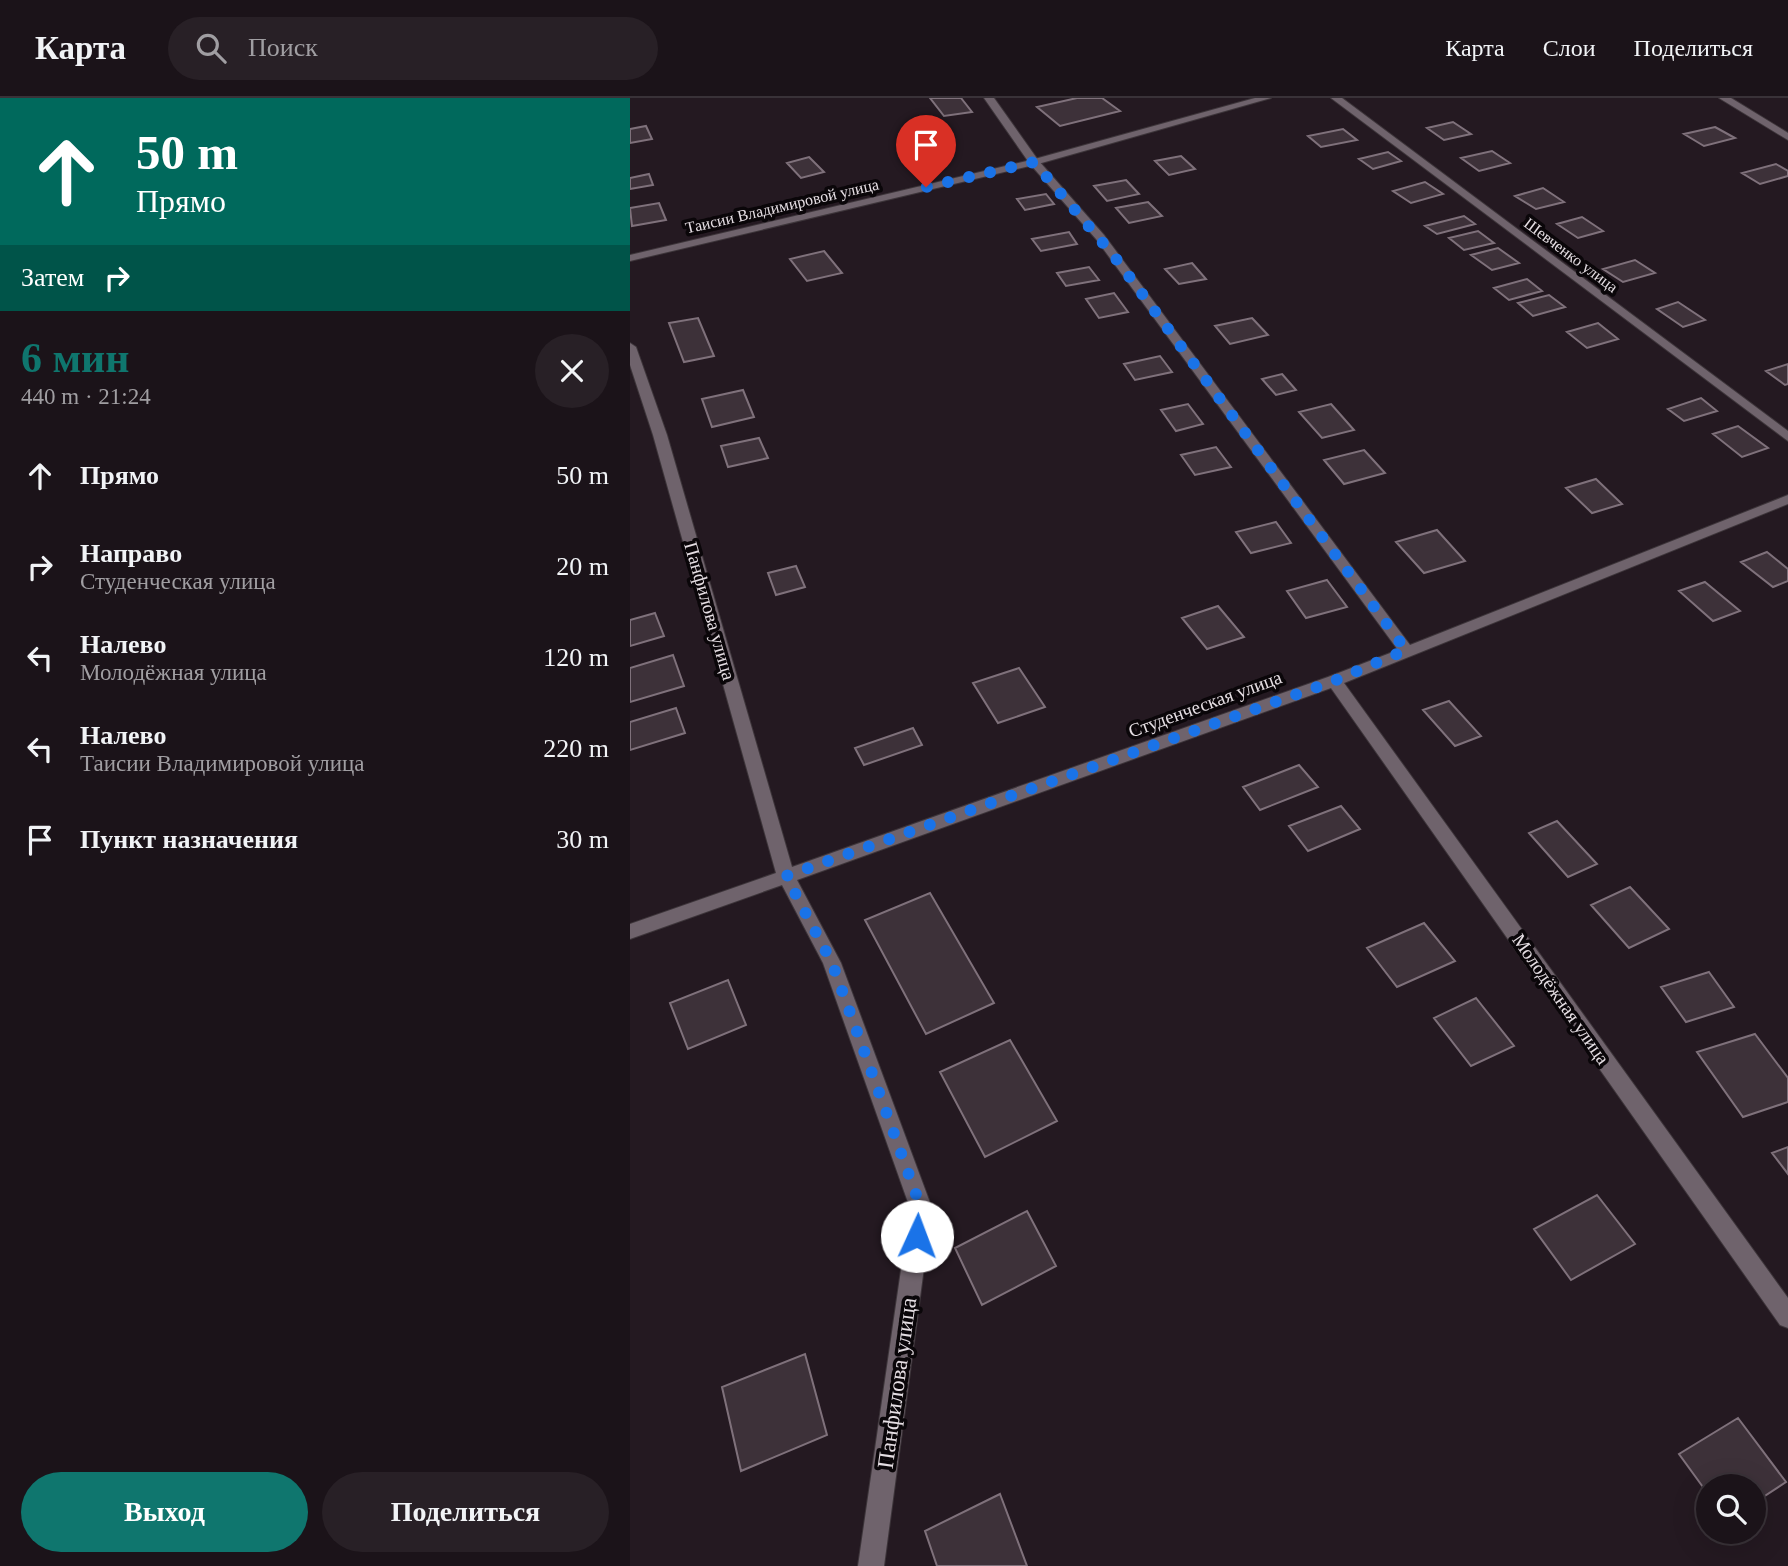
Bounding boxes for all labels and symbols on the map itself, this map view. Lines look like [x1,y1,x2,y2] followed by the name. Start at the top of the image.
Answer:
[896,115,956,187] pin
[684,175,881,238] street label: Таисии Владимировой улица
[1520,214,1621,296] street label: Шевченко улица
[680,540,740,683] street label: Панфилова улица
[1125,666,1285,742] street label: Студенческая улица
[1508,930,1614,1069] street label: Молодёжная улица
[880,1199,954,1273] position arrow
[873,1296,921,1470] street label: Панфилова улица

